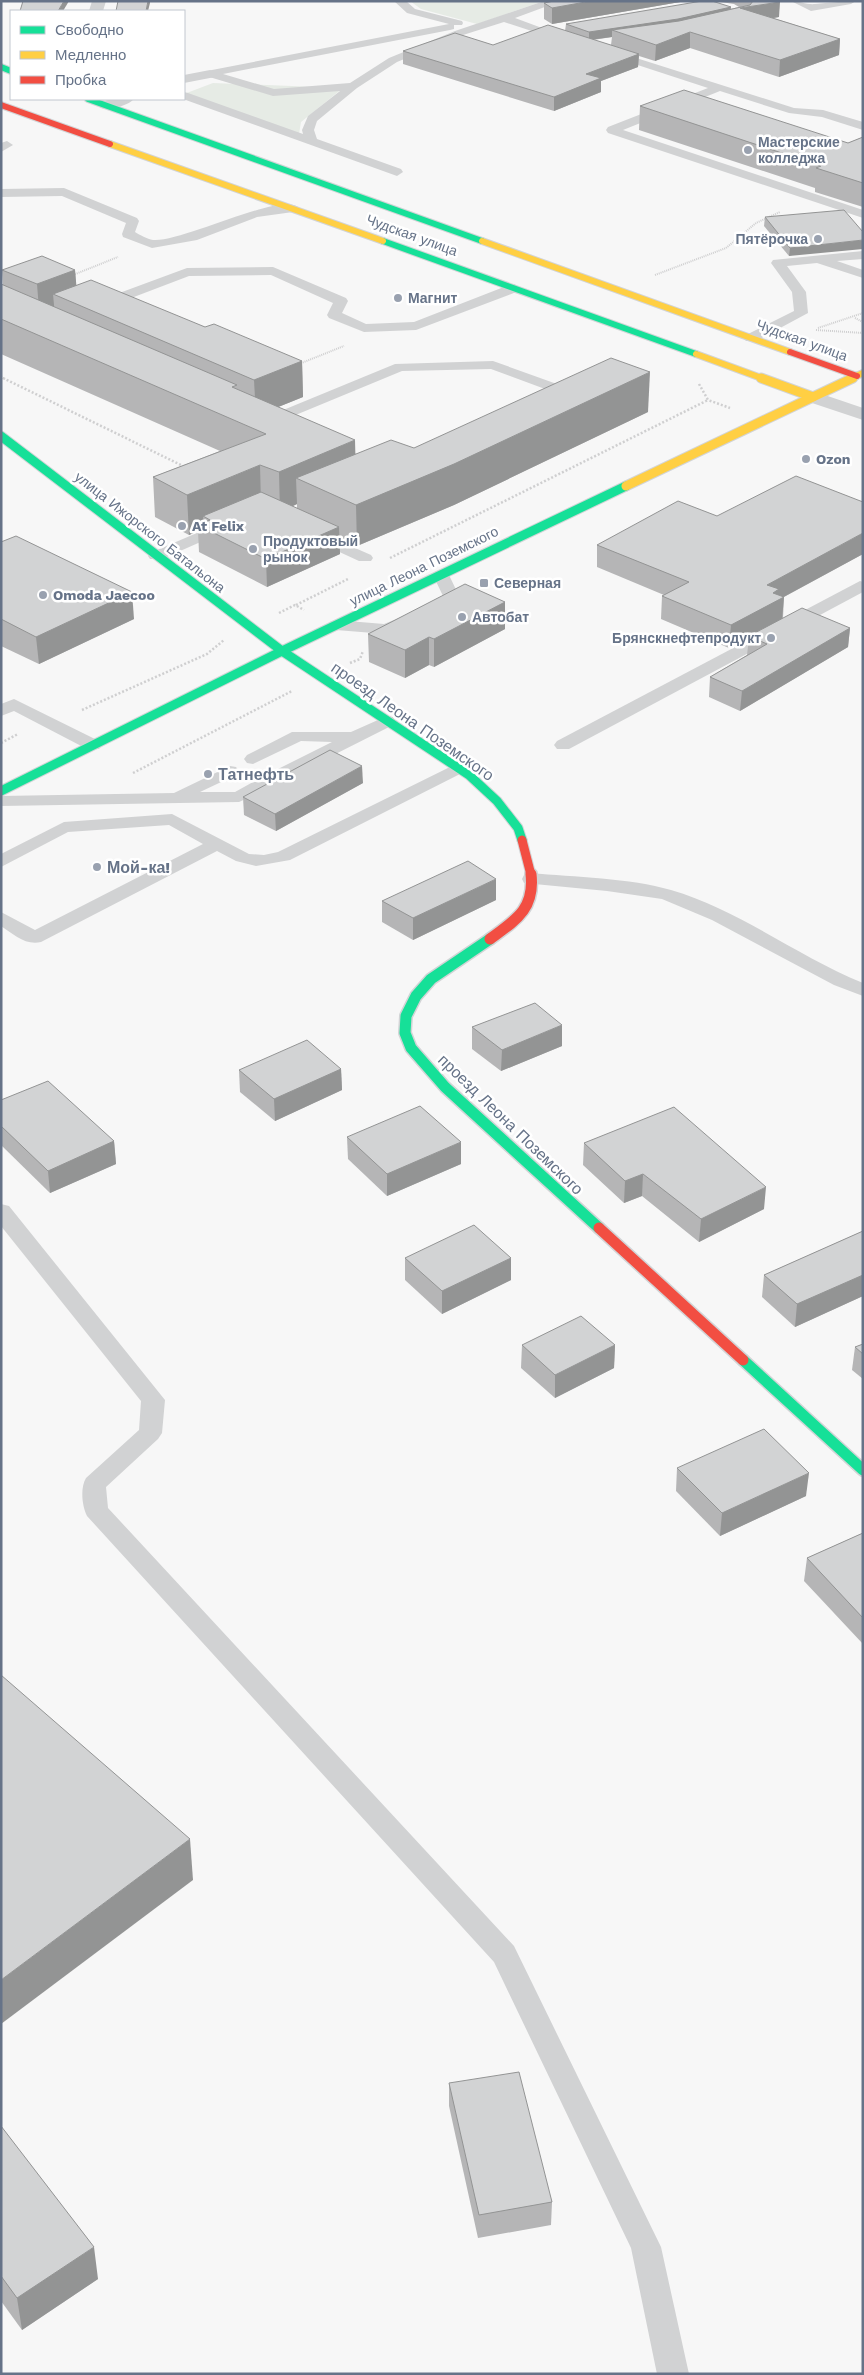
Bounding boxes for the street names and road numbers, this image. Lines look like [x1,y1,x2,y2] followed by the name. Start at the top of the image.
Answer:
[364,211,460,259] street label: Чудская улица
[754,316,850,364] street label: Чудская улица
[72,468,228,596] street label: улица Ижорского Батальона
[347,523,501,609] street label: улица Леона Поземского
[328,658,498,785] street label: проезд Леона Поземского
[434,1050,587,1199] street label: проезд Леона Поземского

